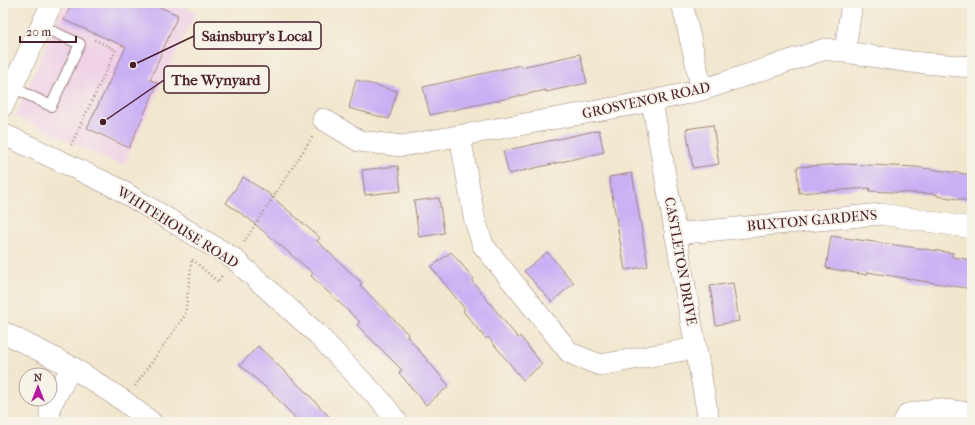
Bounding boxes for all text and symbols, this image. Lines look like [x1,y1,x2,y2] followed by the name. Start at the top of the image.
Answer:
[20,18,76,44] scale bar
[194,22,321,49] callout: Sainsbury's Local
[26,25,51,39] text: 20 m
[202,27,313,45] text: Sainsbury's Local
[164,66,269,93] callout: The Wynyard
[170,71,261,89] text: The Wynyard
[580,79,712,122] street label: GROSVENOR ROAD
[113,183,242,272] street label: WHITEHOUSE ROAD
[661,196,700,327] street label: CASTLETON DRIVE
[746,206,878,235] street label: BUXTON GARDENS
[18,367,58,407] north arrow
[34,371,43,384] text: N

